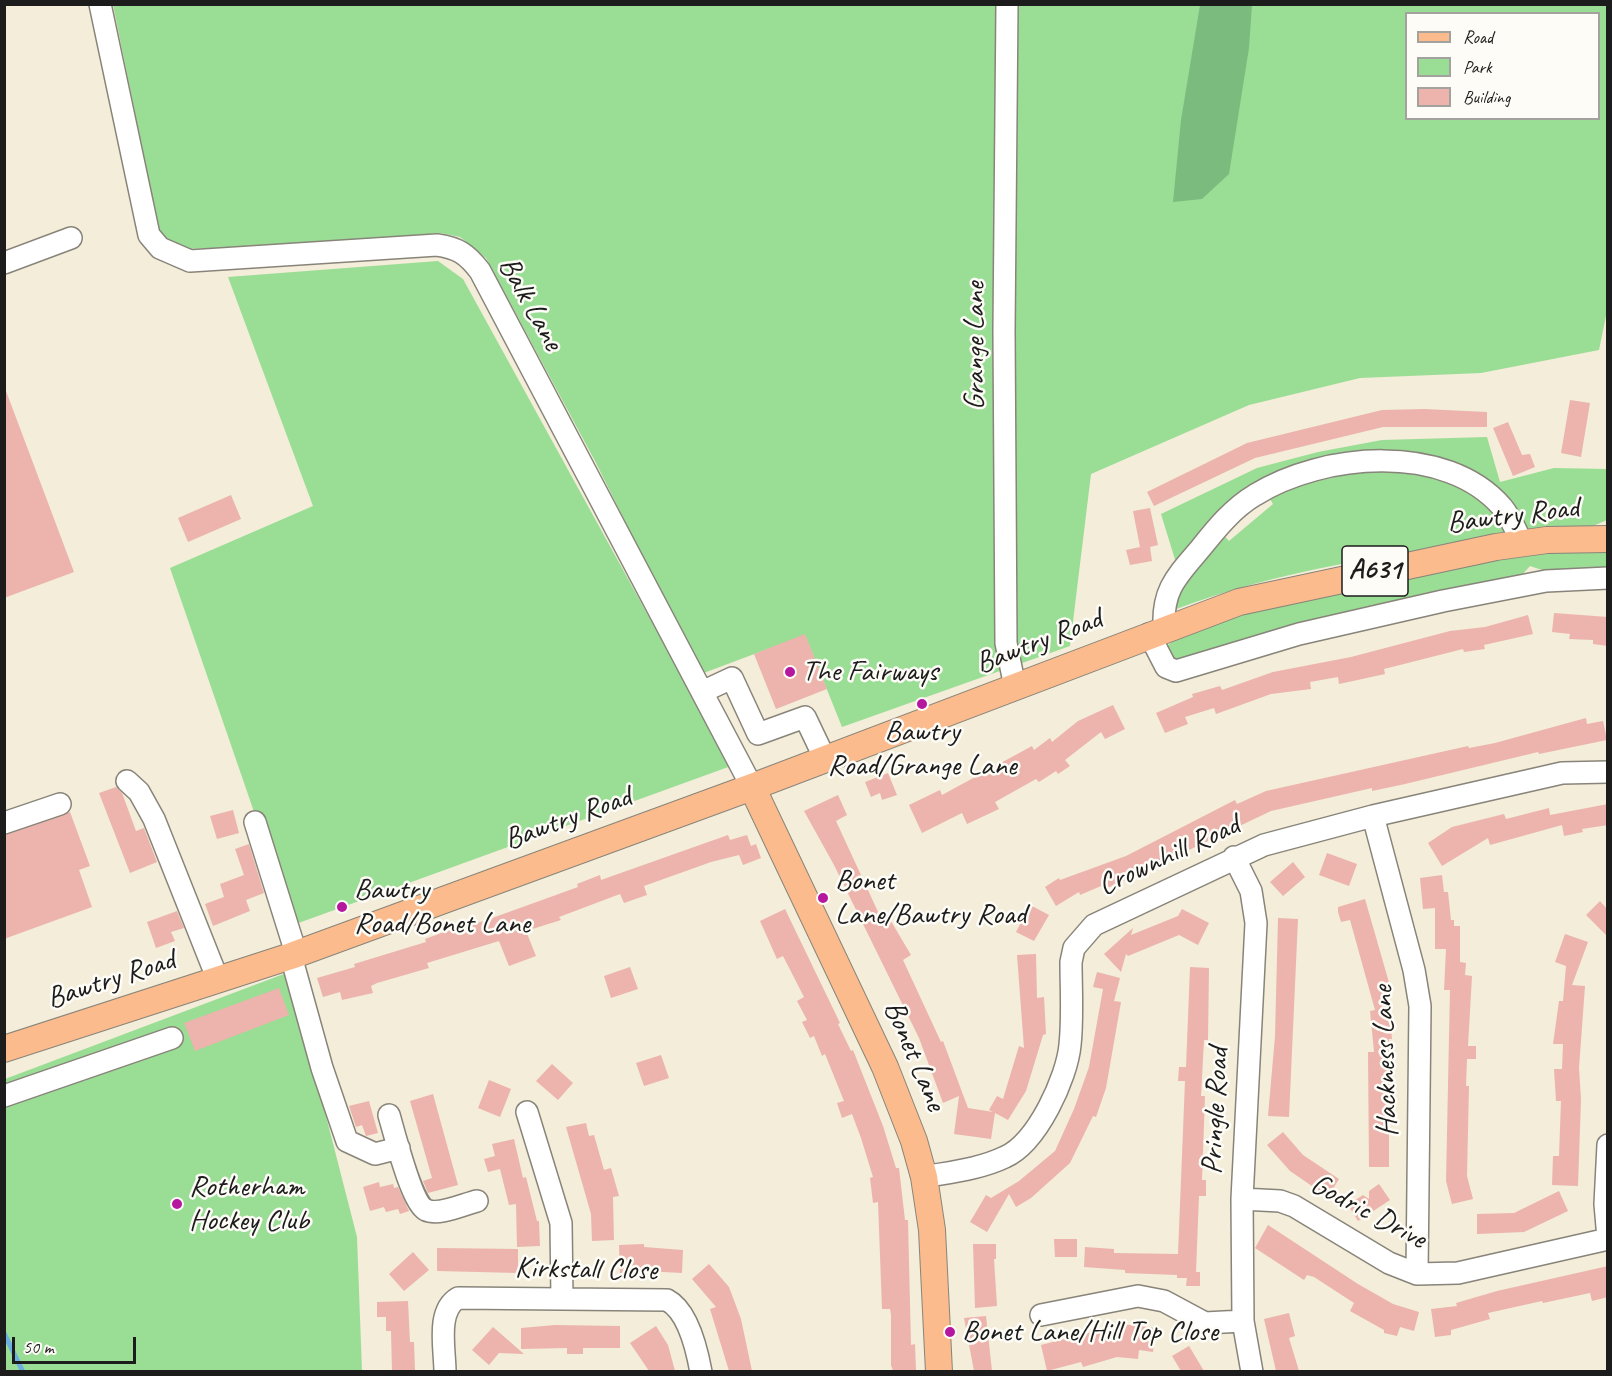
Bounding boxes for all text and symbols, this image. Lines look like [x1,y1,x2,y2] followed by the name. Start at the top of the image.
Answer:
[1405,12,1600,120] legend
[1463,26,1493,48] text: Road
[1463,56,1492,78] text: Park
[1463,86,1510,108] text: Building
[490,251,570,357] street label: Balk Lane
[957,282,993,410] street label: Grange Lane
[1445,490,1581,542] street label: Bawtry Road
[1342,546,1408,596] road number: A631
[971,601,1107,683] street label: Bawtry Road
[802,654,938,690] place label: The Fairways
[783,665,797,679] marker: The Fairways
[915,697,929,711] marker: Bawtry Road/Grange Lane
[828,714,1016,784] place label: Bawtry Road/Grange Lane
[500,779,636,859] street label: Bawtry Road
[1093,808,1245,904] street label: Crownhill Road
[835,863,1026,934] place label: Bonet Lane/Bawtry Road
[354,872,530,942] place label: Bawtry Road/Bonet Lane
[816,891,830,905] marker: Bonet Lane/Bawtry Road
[335,900,349,914] marker: Bawtry Road/Bonet Lane
[42,942,180,1018] street label: Bawtry Road
[1365,985,1407,1137] street label: Hackness Lane
[875,996,953,1116] street label: Bonet Lane
[1195,1047,1237,1175] street label: Pringle Road
[1304,1167,1432,1257] street label: Godric Drive
[189,1169,309,1240] place label: Rotherham Hockey Club
[170,1197,184,1211] marker: Rotherham Hockey Club
[515,1251,657,1289] street label: Kirkstall Close
[962,1314,1218,1350] place label: Bonet Lane/Hill Top Close
[15,1325,140,1363] scale bar
[943,1325,957,1339] marker: Bonet Lane/Hill Top Close
[23,1336,54,1358] text: 50 m

